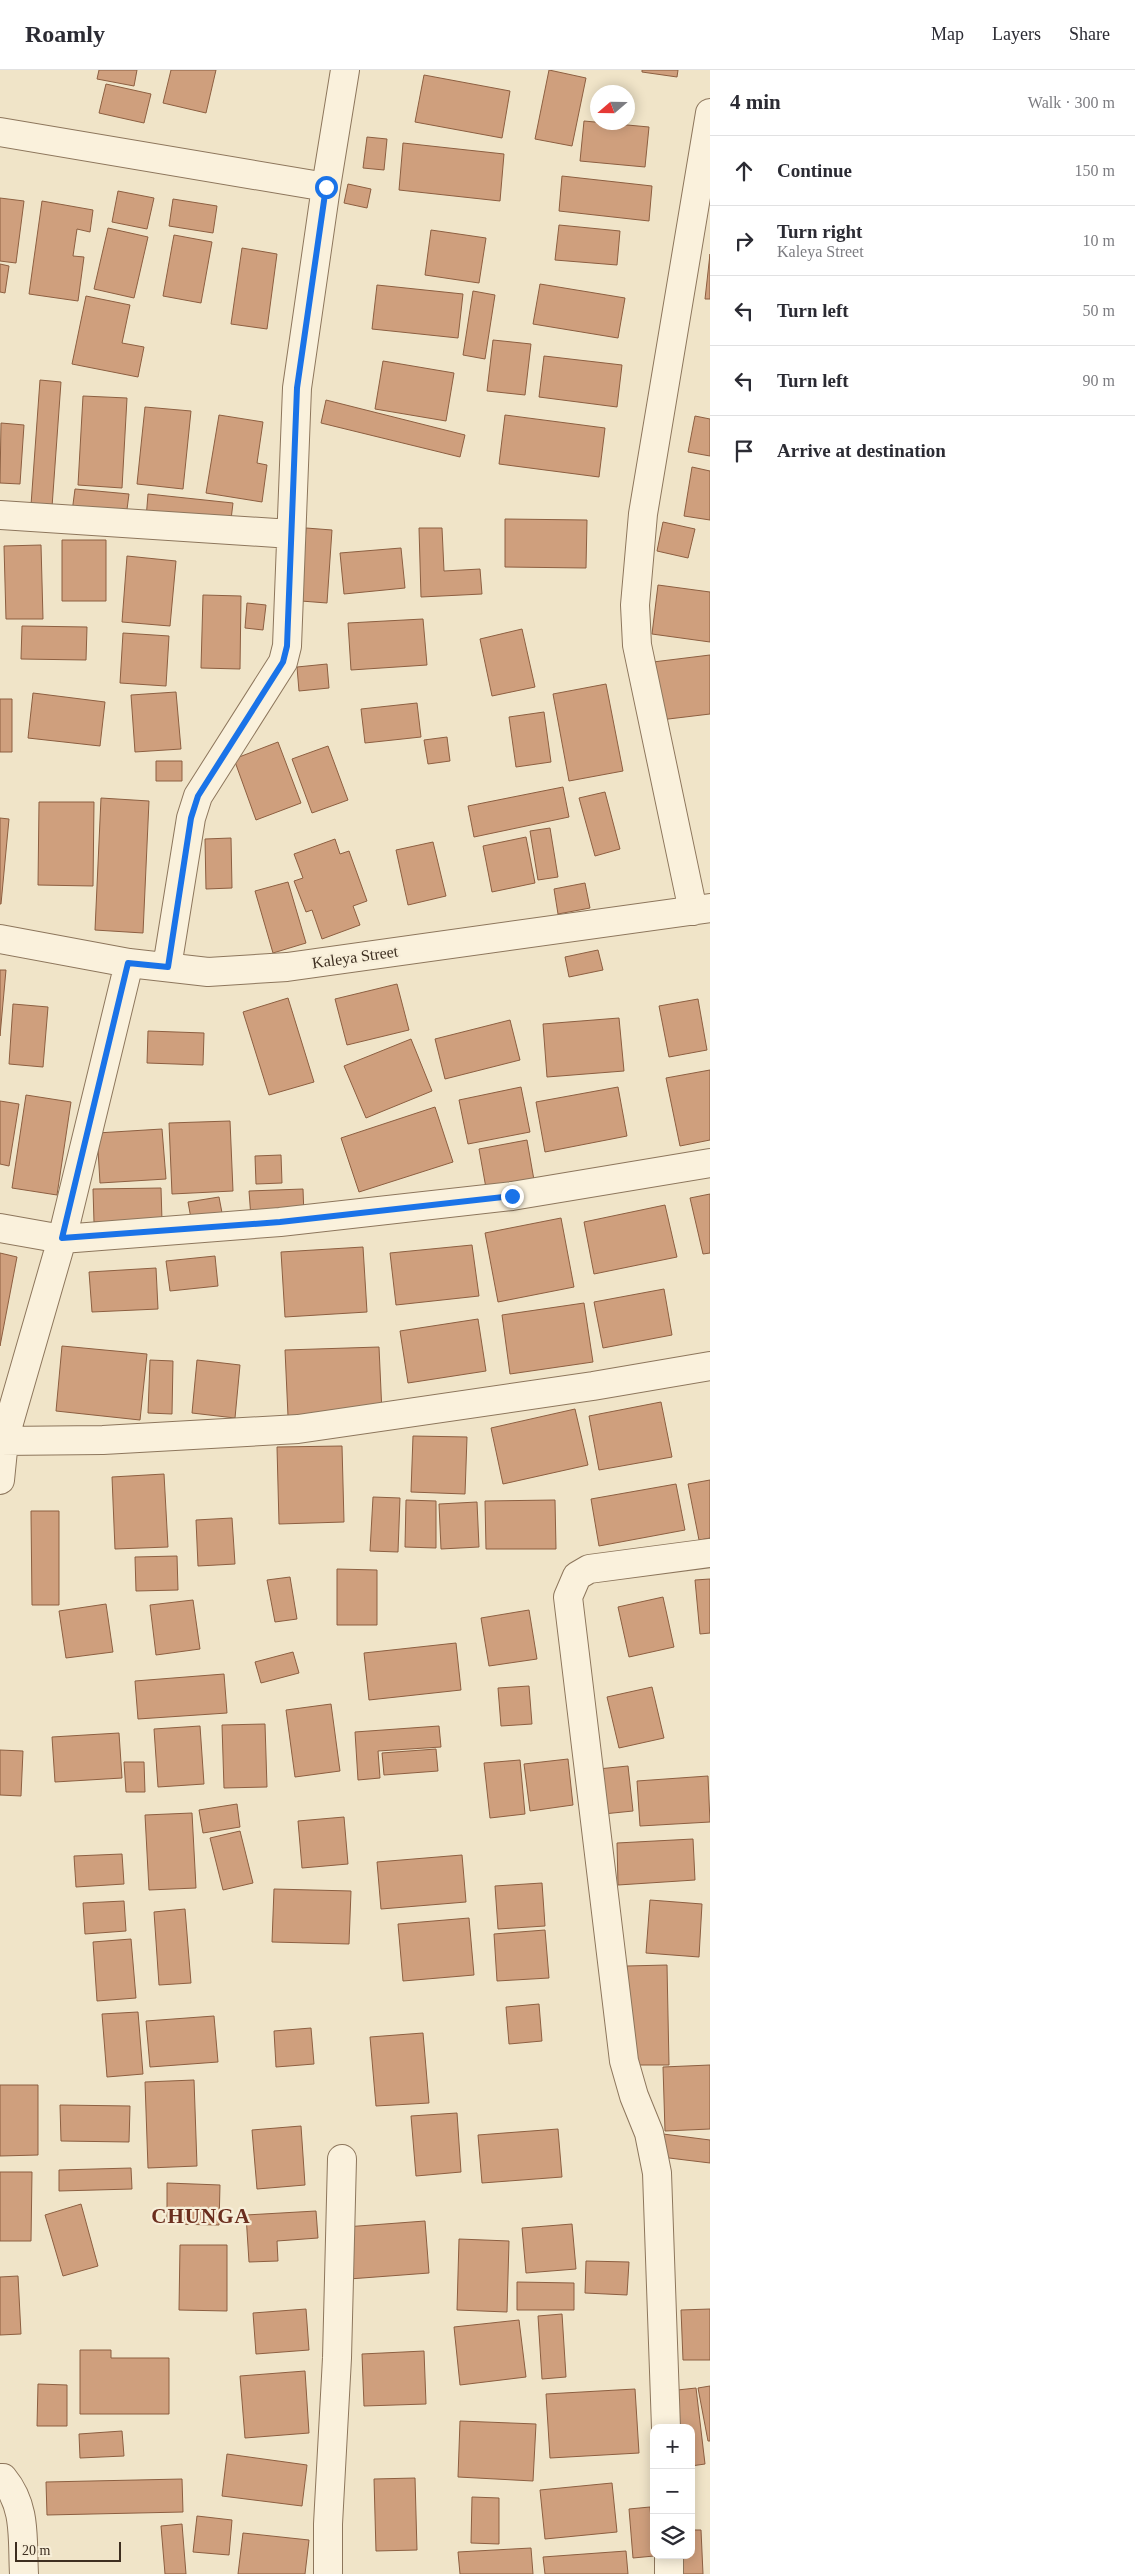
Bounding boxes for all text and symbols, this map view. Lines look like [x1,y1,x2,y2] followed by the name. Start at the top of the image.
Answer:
[25,21,105,47] text: Roamly
[931,24,964,44] text: Map
[992,24,1041,44] text: Layers
[1069,24,1110,44] text: Share
[590,85,635,130] north arrow
[730,90,781,114] text: 4 min
[1028,94,1115,111] text: Walk · 300 m
[730,157,758,185] icon: ahead
[777,160,852,181] text: Continue
[1075,162,1115,179] text: 150 m
[315,176,338,199] route start
[777,221,862,242] text: Turn right
[730,227,758,255] icon: right
[1083,232,1115,249] text: 10 m
[777,243,864,260] text: Kaleya Street
[730,297,758,325] icon: left
[777,300,849,321] text: Turn left
[1083,302,1115,319] text: 50 m
[730,367,758,395] icon: left
[777,370,849,391] text: Turn left
[1083,372,1115,389] text: 90 m
[730,437,758,465] icon: arrive
[777,440,946,461] text: Arrive at destination
[311,942,400,972] street label: Kaleya Street
[501,1185,524,1208] route end
[151,2204,251,2228] district label: CHUNGA
[650,2424,695,2559] map controls
[650,2424,695,2469] button: +
[650,2469,695,2514] button: −
[650,2514,695,2559] button: layers
[15,2539,121,2562] scale bar
[22,2543,50,2558] text: 20 m

